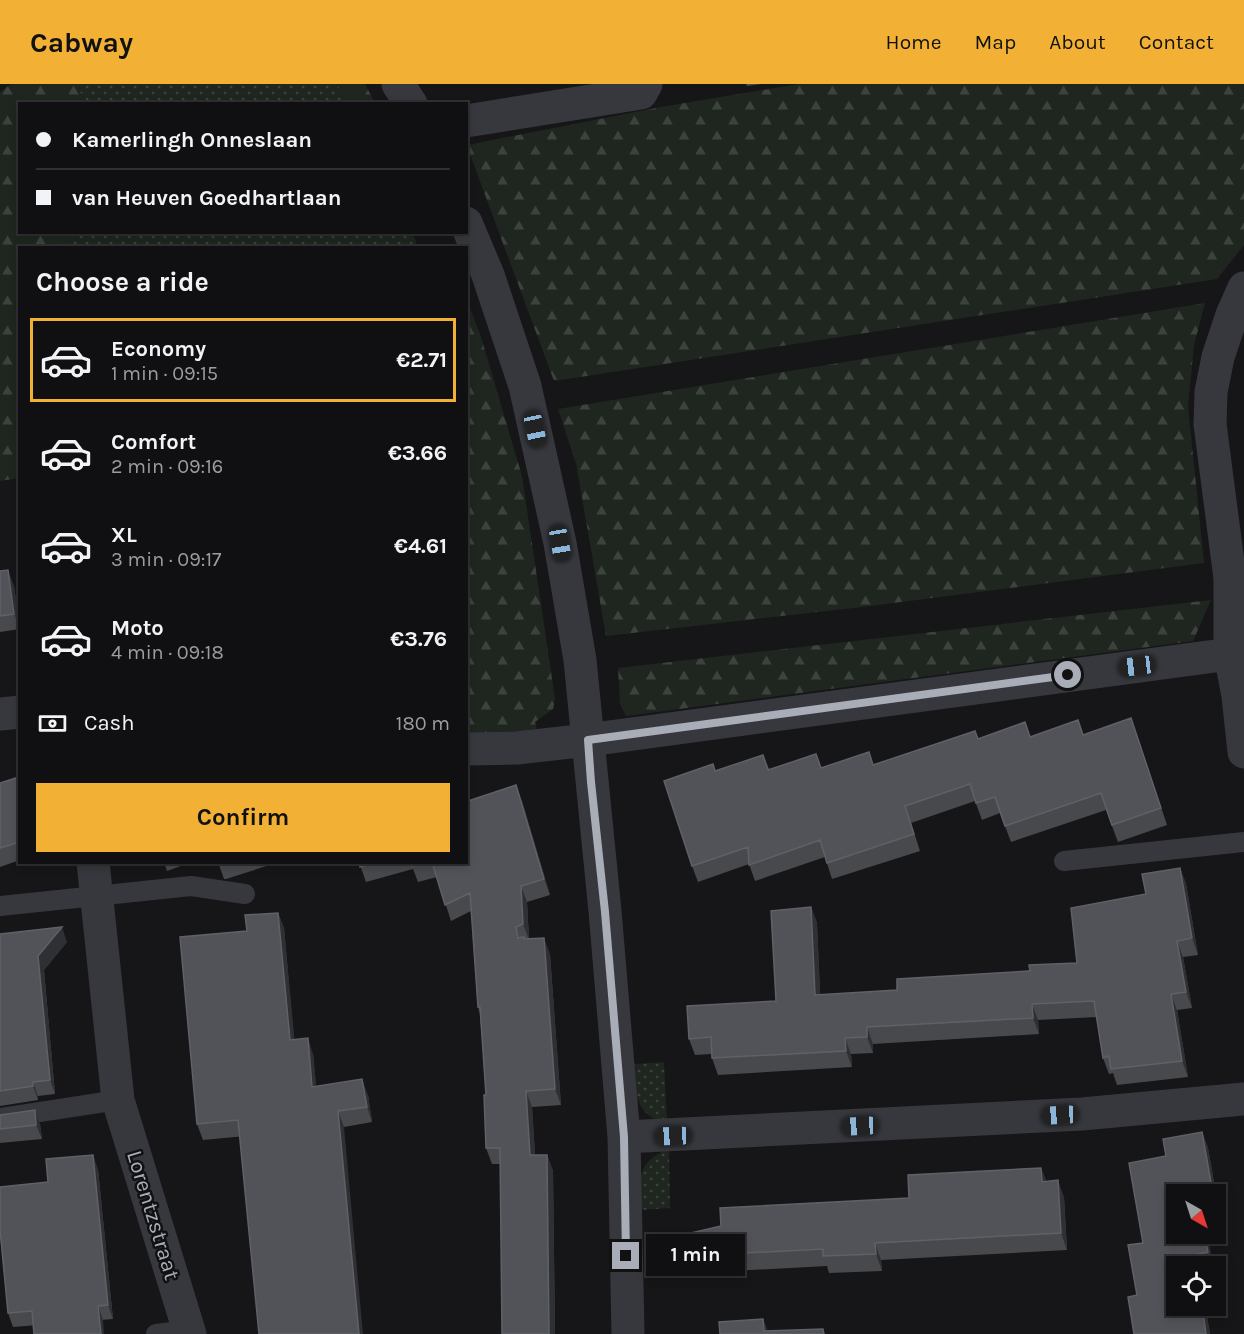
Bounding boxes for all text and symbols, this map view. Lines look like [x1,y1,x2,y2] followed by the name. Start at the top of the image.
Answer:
[30,26,133,59] text: Cabway
[886,30,942,54] text: Home
[975,30,1016,54] text: Map
[1049,30,1106,54] text: About
[1139,30,1214,54] text: Contact
[72,127,312,153] text: Kamerlingh Onneslaan
[72,185,341,211] text: van Heuven Goedhartlaan
[36,266,209,298] text: Choose a ride
[39,333,93,387] icon: car
[111,336,206,362] text: Economy
[396,347,447,373] text: €2.71
[111,362,218,385] text: 1 min · 09:15
[522,410,548,448] car
[39,426,93,480] icon: car
[111,429,196,455] text: Comfort
[388,440,447,466] text: €3.66
[111,455,223,478] text: 2 min · 09:16
[39,519,93,573] icon: car
[111,522,137,548] text: XL
[548,524,572,562] car
[394,533,447,559] text: €4.61
[111,548,221,571] text: 3 min · 09:17
[39,612,93,666] icon: car
[111,615,164,641] text: Moto
[390,626,447,652] text: €3.76
[111,641,224,664] text: 4 min · 09:18
[1118,655,1156,677] car
[1054,661,1081,688] route start
[36,707,69,740] icon: cash
[84,710,134,736] text: Cash
[396,712,450,735] text: 180 m
[36,783,450,852] button: Confirm
[1042,1105,1078,1125] car
[842,1116,878,1136] car
[655,1126,691,1146] car
[121,1148,185,1283] street label: Lorentzstraat
[1166,1184,1226,1244] north arrow
[1166,1184,1226,1316] map controls
[647,1235,746,1277] callout: 1 min
[612,1242,639,1269] route end
[670,1243,721,1266] text: 1 min
[1166,1256,1226,1316] button: locate

